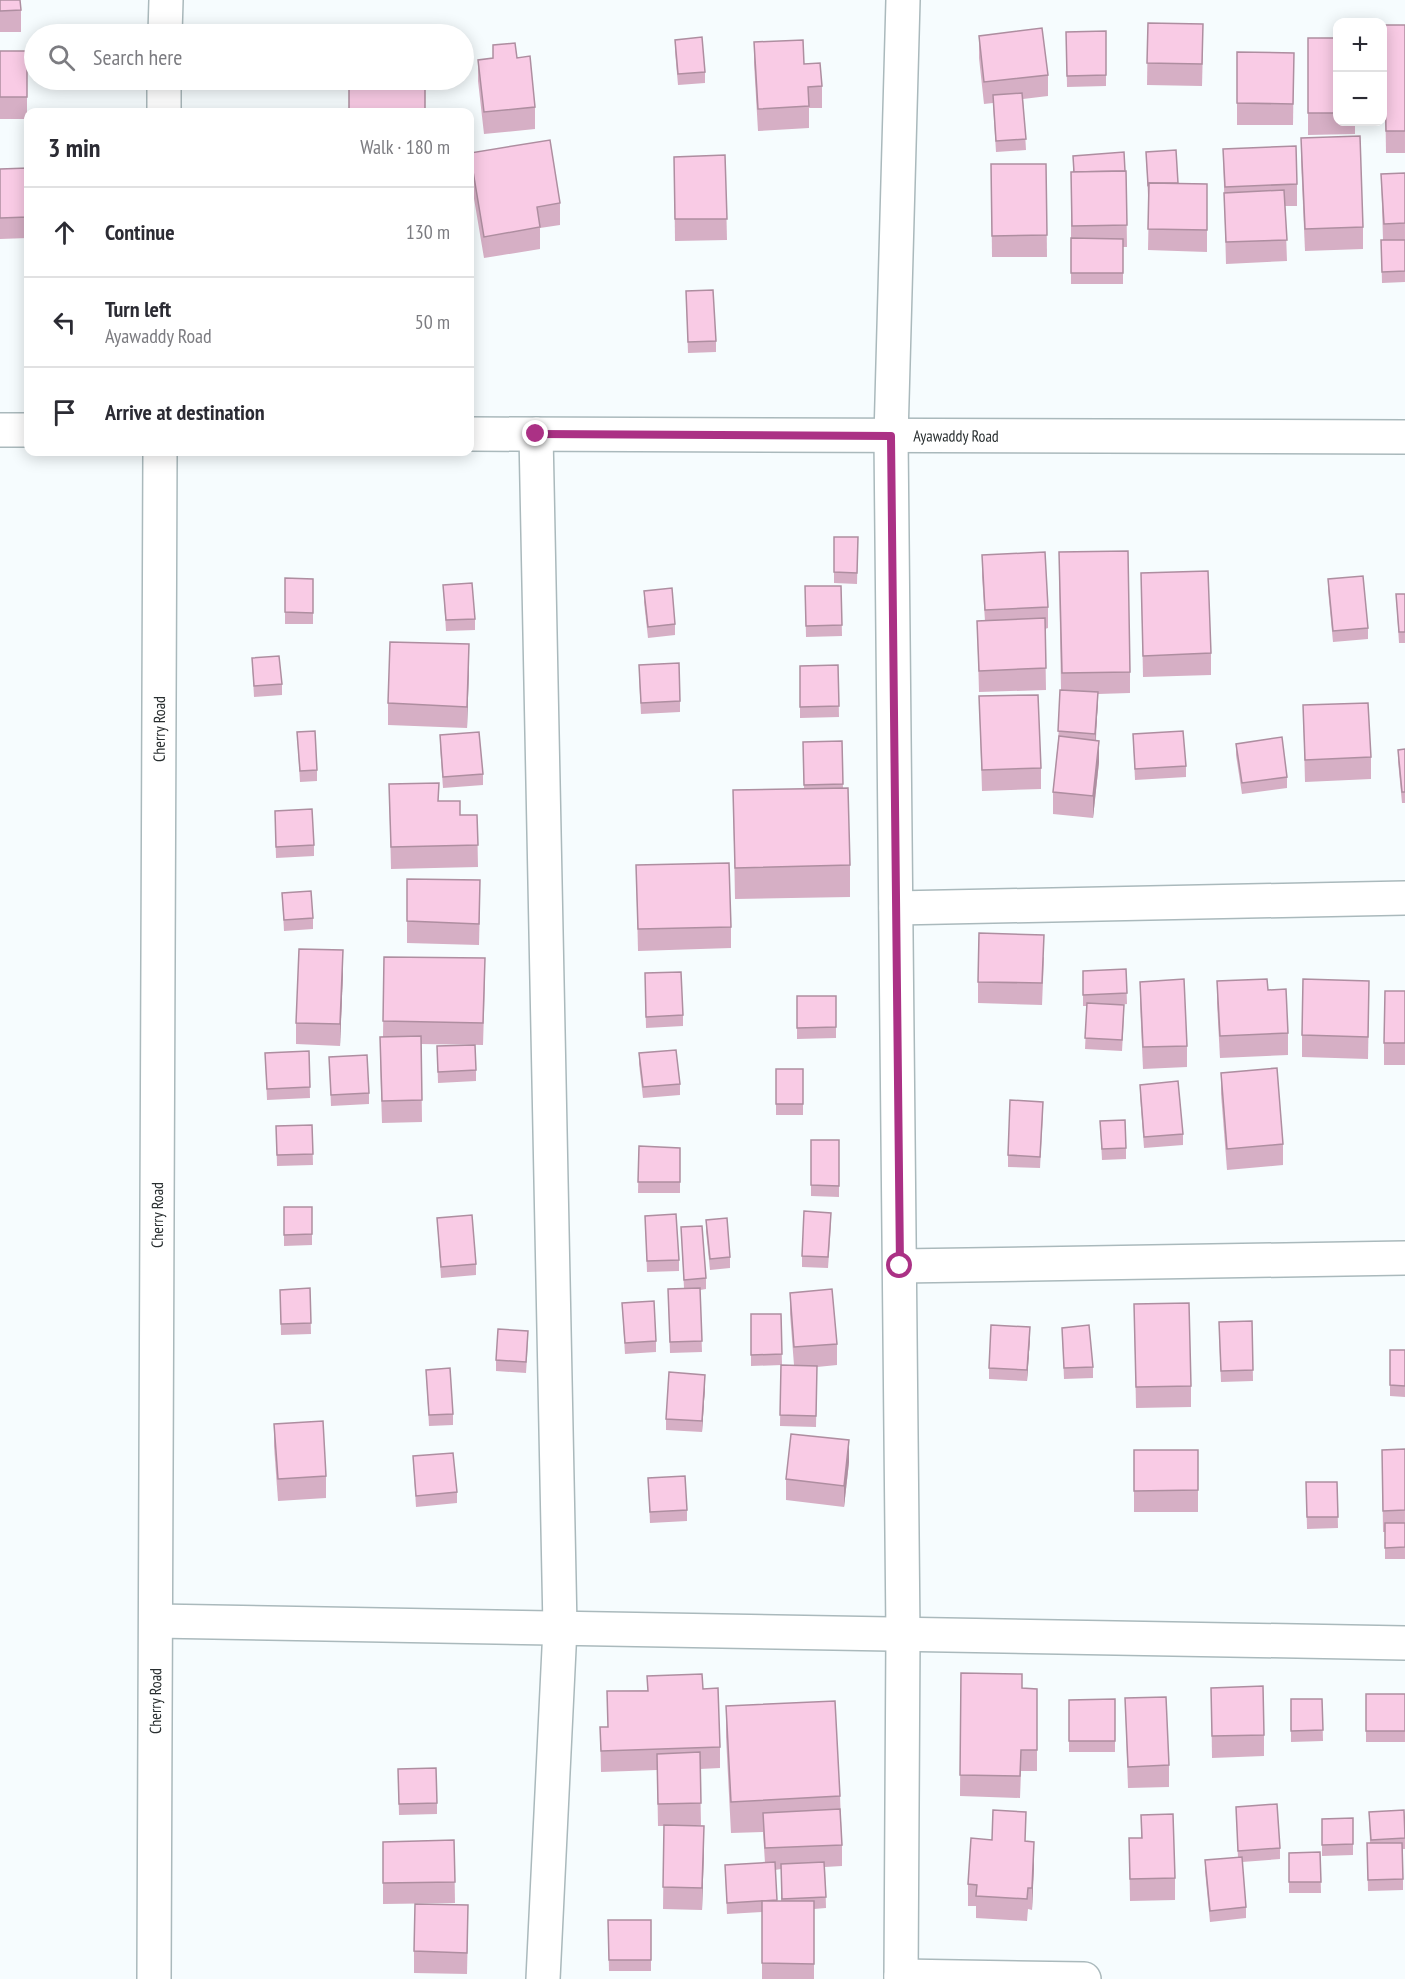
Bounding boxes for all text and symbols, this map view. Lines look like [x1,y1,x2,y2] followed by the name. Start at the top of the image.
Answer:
[1333,18,1387,126] map controls
[1333,18,1387,72] button: +
[24,24,474,90] search box
[45,41,78,74] icon: search
[93,43,182,71] text: Search here
[1333,72,1387,126] button: −
[48,131,101,164] text: 3 min
[360,134,450,160] text: Walk · 180 m
[48,216,81,249] icon: ahead
[105,218,175,246] text: Continue
[406,219,450,245] text: 130 m
[105,295,171,323] text: Turn left
[48,306,81,339] icon: left
[415,309,450,335] text: 50 m
[105,323,212,349] text: Ayawaddy Road
[48,396,81,429] icon: arrive
[105,398,265,426] text: Arrive at destination
[522,420,548,446] route end
[913,425,999,446] street label: Ayawaddy Road
[149,696,169,762] street label: Cherry Road
[147,1182,167,1248] street label: Cherry Road
[886,1252,912,1278] route start
[145,1668,165,1734] street label: Cherry Road

